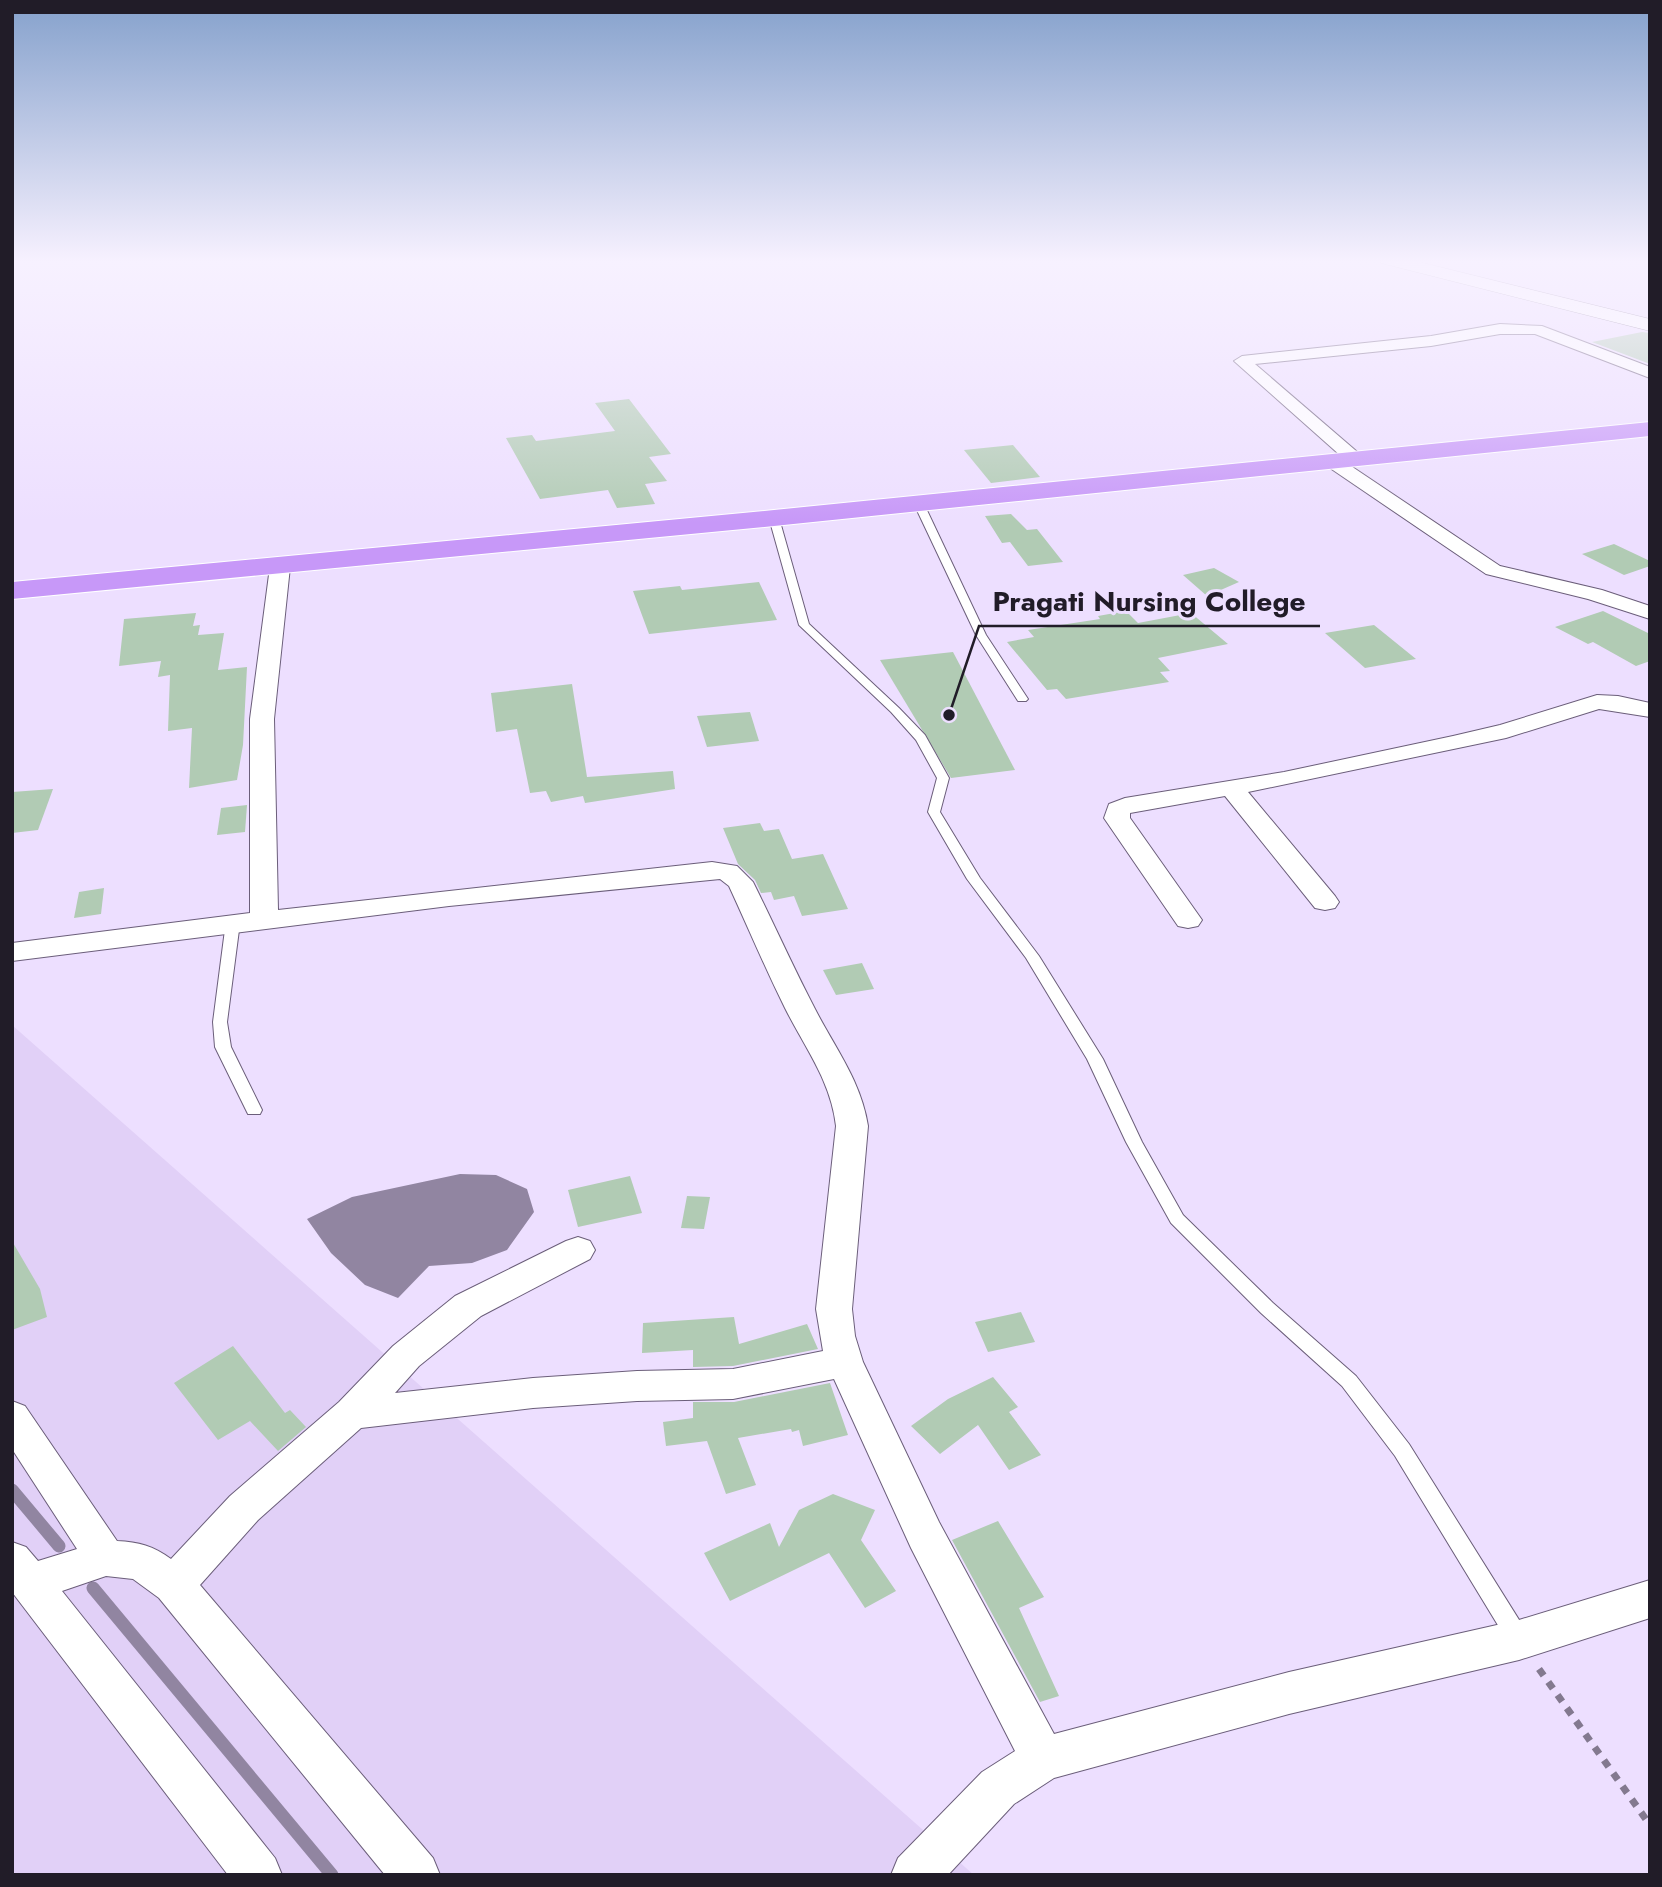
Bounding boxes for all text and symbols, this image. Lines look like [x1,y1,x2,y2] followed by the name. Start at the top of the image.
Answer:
[979,577,1320,626] callout: Pragati Nursing College
[992,581,1306,622] text: Pragati Nursing College

